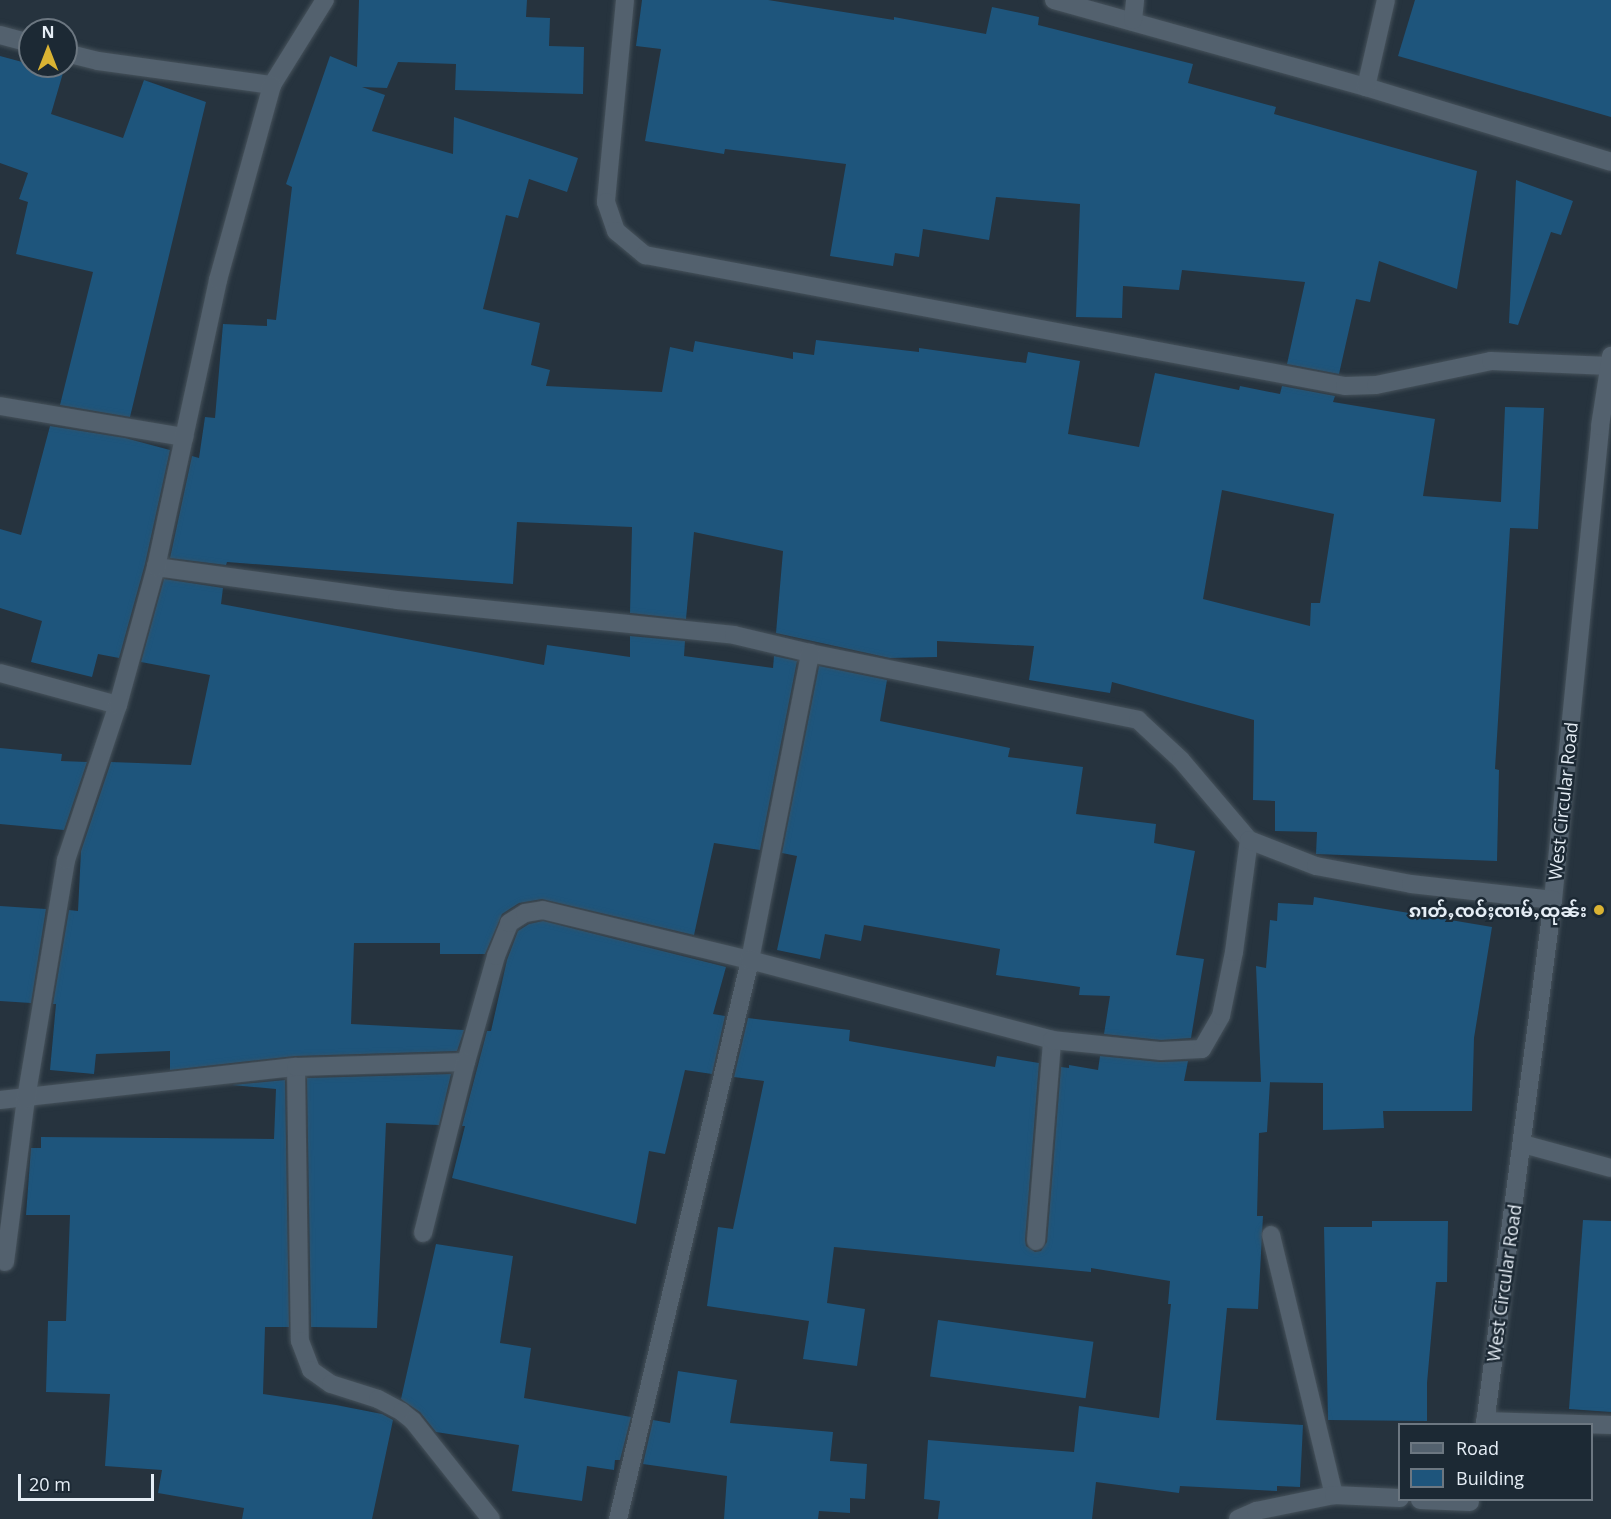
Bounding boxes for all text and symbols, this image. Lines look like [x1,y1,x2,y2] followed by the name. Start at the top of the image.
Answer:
[18,18,78,78] north arrow
[41,21,55,43] text: N
[1544,721,1582,881] street label: West Circular Road
[1409,899,1587,921] place label: ၵၢတ်ႇၸဝ်ႈၸၢမ်ႇထုၼ်း
[1592,903,1606,917] marker: ၵၢတ်ႇၸဝ်ႈၸၢမ်ႇထုၼ်း
[1482,1203,1526,1363] street label: West Circular Road
[1398,1423,1593,1501] legend
[1456,1436,1499,1460] text: Road
[21,1462,158,1500] scale bar
[1456,1466,1524,1490] text: Building
[29,1472,71,1496] text: 20 m

